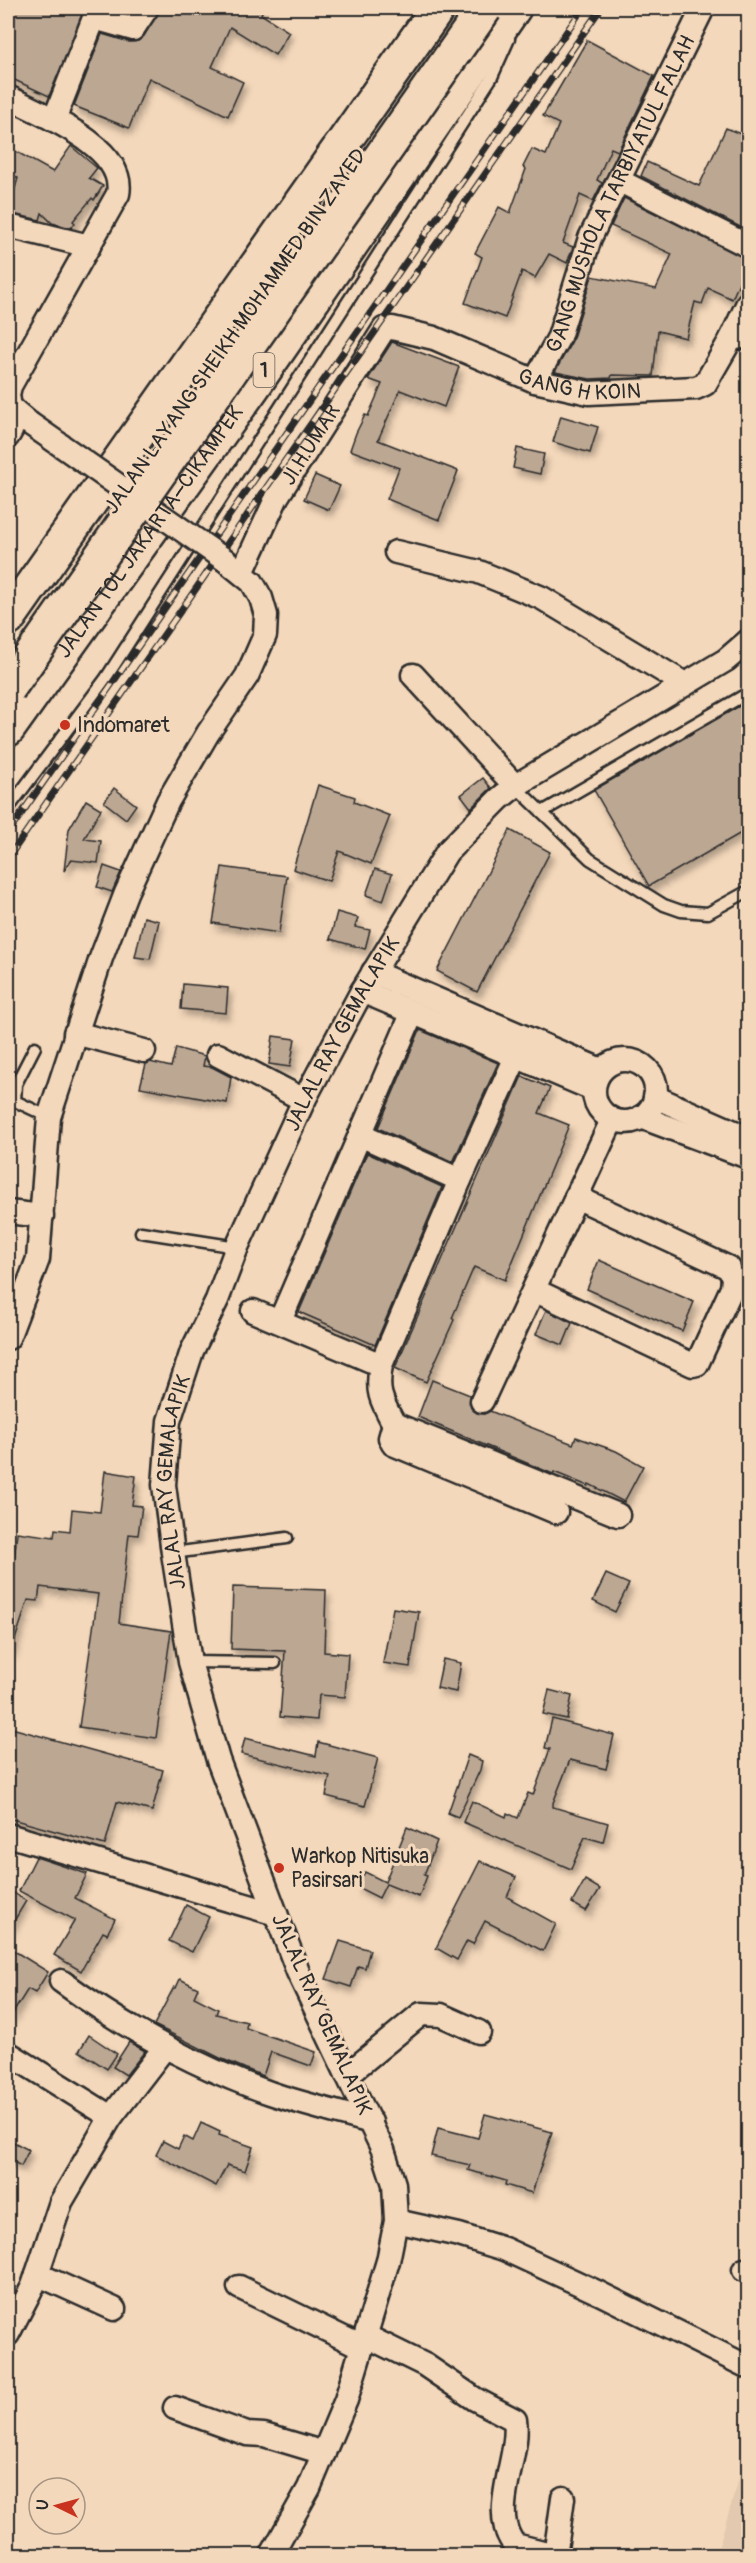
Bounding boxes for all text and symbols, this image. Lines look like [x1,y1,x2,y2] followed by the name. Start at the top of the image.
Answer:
[540,31,701,358] street label: GANG MUSHOLA TARBIYATUL FALAH
[98,143,373,519] street label: JALAN LAYANG SHEIKH MOHAMMED BIN ZAYED
[254,353,274,387] road number: 1
[514,362,642,407] street label: GANG H KOIN
[275,399,347,490] street label: JI.H.UMAR
[50,400,250,663] street label: JALAN TOL JAKARTA–CIKAMPEK
[77,712,170,739] place label: Indomaret
[58,718,72,732] marker: Indomaret
[279,931,406,1135] street label: JALAL RAY GEMALAPIK
[151,1371,197,1592] street label: JALAL RAY GEMALAPIK
[291,1843,429,1894] place label: Warkop Nitisuka Pasirsari
[272,1861,286,1875] marker: Warkop Nitisuka Pasirsari
[265,1909,378,2119] street label: JALAL RAY GEMALAPIK
[27,2476,87,2536] north arrow
[33,2498,54,2511] text: U

